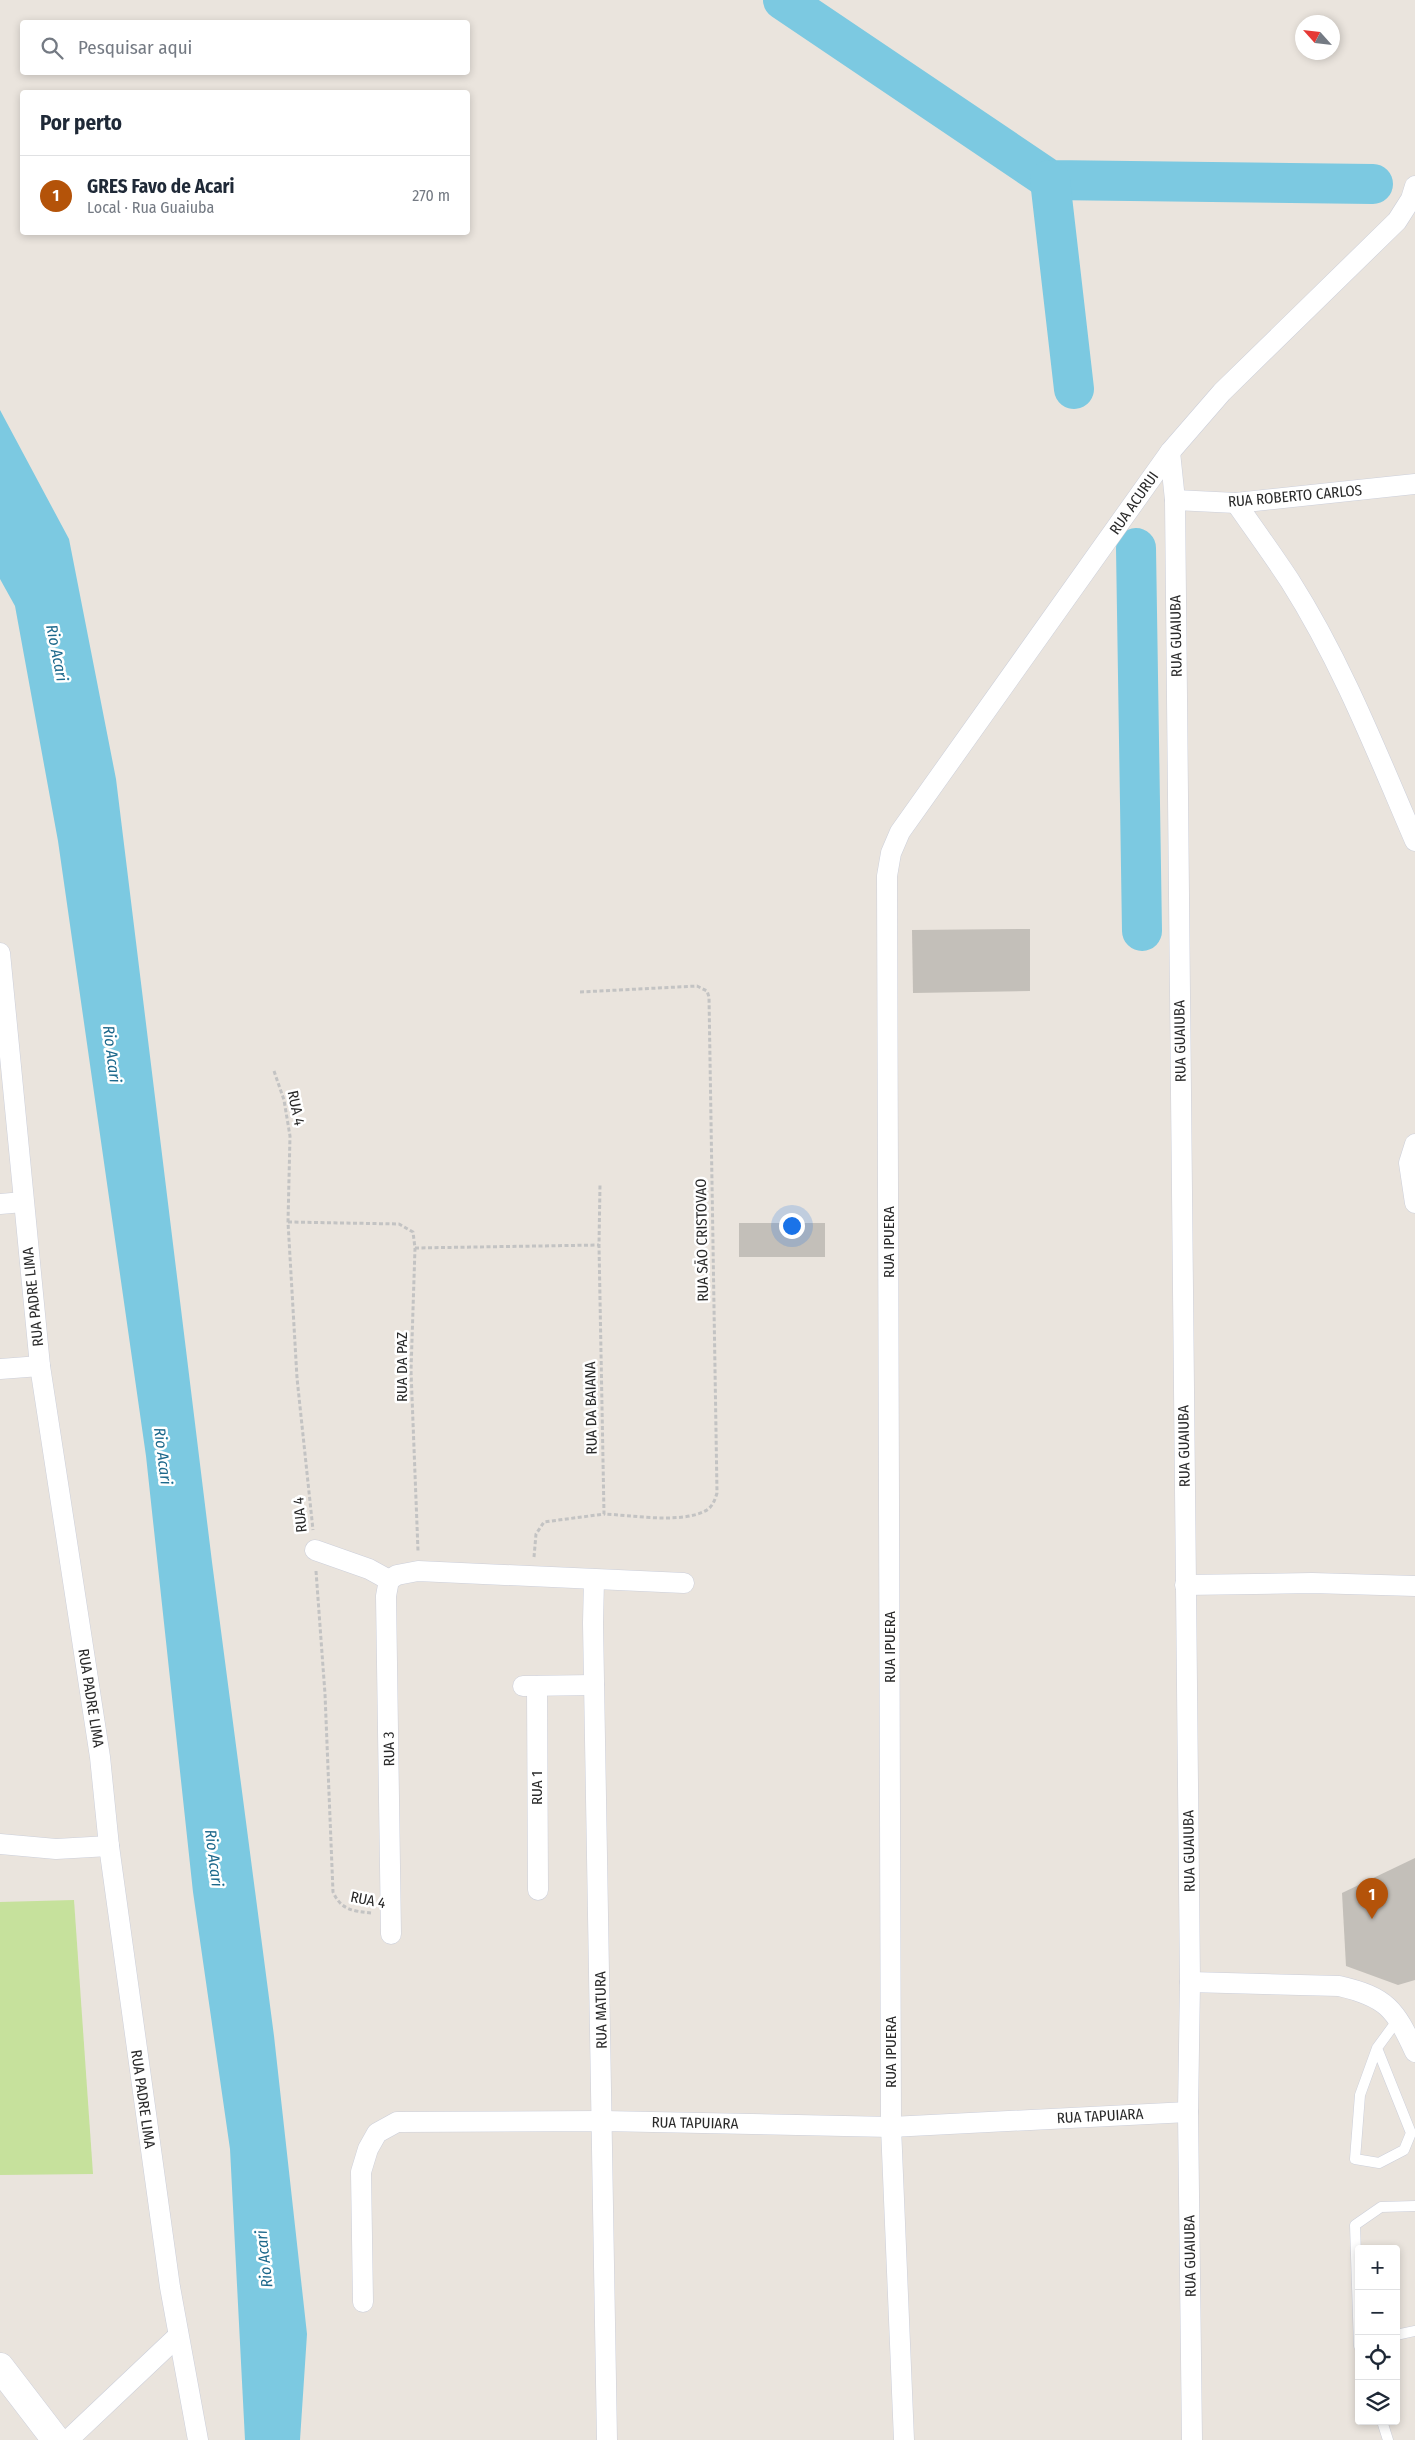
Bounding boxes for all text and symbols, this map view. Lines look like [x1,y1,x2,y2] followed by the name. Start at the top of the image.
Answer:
[1295,15,1340,60] north arrow
[20,20,470,75] search box
[38,34,66,62] icon: search
[78,36,192,59] text: Pesquisar aqui
[40,110,122,136] text: Por perto
[87,175,234,198] text: GRES Favo de Acari
[53,186,59,205] text: 1
[412,186,450,205] text: 270 m
[87,198,214,217] text: Local · Rua Guaiuba
[1106,468,1162,538] street label: RUA ACURUI
[1227,481,1363,511] street label: RUA ROBERTO CARLOS
[1166,595,1186,677] street label: RUA GUAIUBA
[42,623,72,683] water label: Rio Acari
[1170,1000,1190,1082] street label: RUA GUAIUBA
[99,1024,125,1084] water label: Rio Acari
[284,1089,308,1127] street label: RUA 4
[692,1178,712,1302] street label: RUA SĀO CRISTOVAO
[880,1206,898,1278] street label: RUA IPUERA
[779,1213,805,1239] your location
[19,1246,47,1347] street label: RUA PADRE LIMA
[393,1332,411,1402] street label: RUA DA PAZ
[581,1361,601,1455] street label: RUA DA BAIANA
[1174,1405,1194,1487] street label: RUA GUAIUBA
[150,1426,176,1486] water label: Rio Acari
[289,1496,311,1534] street label: RUA 4
[881,1611,899,1683] street label: RUA IPUERA
[74,1647,108,1749] street label: RUA PADRE LIMA
[380,1731,398,1767] street label: RUA 3
[528,1771,546,1805] street label: RUA 1
[1179,1810,1199,1892] street label: RUA GUAIUBA
[201,1828,227,1888] water label: Rio Acari
[1356,1878,1388,1919] pin: 1
[349,1888,387,1912] street label: RUA 4
[591,1971,611,2049] street label: RUA MATURA
[882,2016,900,2088] street label: RUA IPUERA
[127,2048,159,2150] street label: RUA PADRE LIMA
[1056,2105,1144,2127] street label: RUA TAPUIARA
[651,2113,739,2133] street label: RUA TAPUIARA
[1180,2215,1200,2297] street label: RUA GUAIUBA
[252,2229,276,2289] water label: Rio Acari
[1355,2245,1400,2425] map controls
[1355,2245,1400,2290] button: +
[1355,2290,1400,2335] button: −
[1355,2335,1400,2380] button: locate
[1355,2380,1400,2425] button: layers

